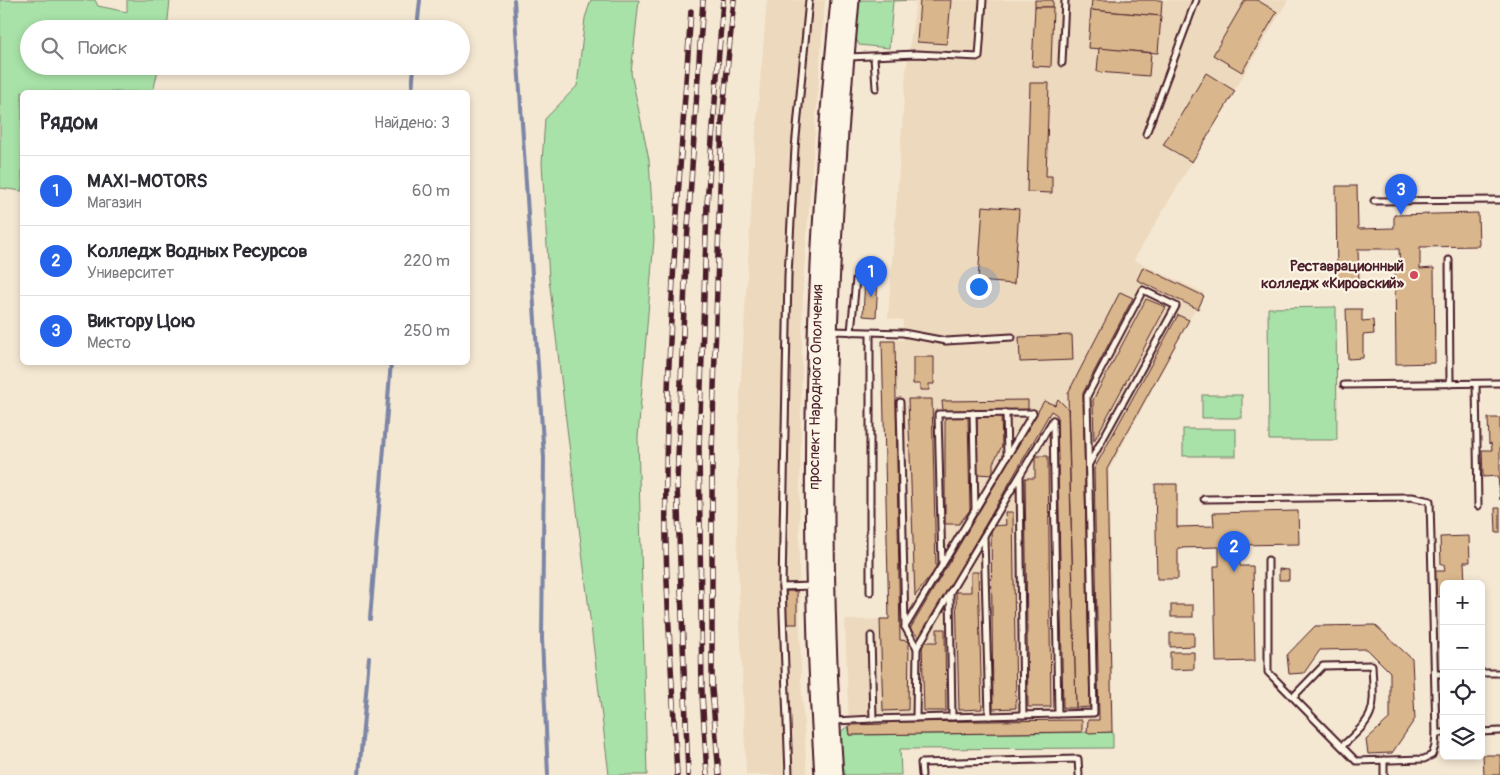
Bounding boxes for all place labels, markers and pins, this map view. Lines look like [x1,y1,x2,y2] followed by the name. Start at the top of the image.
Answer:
[1385,174,1417,215] pin: 3
[855,256,887,297] pin: 1
[1261,257,1404,293] place label: Реставрационный колледж «Кировский»
[1408,269,1420,281] marker: Реставрационный колледж «Кировский»
[1218,531,1250,572] pin: 2

